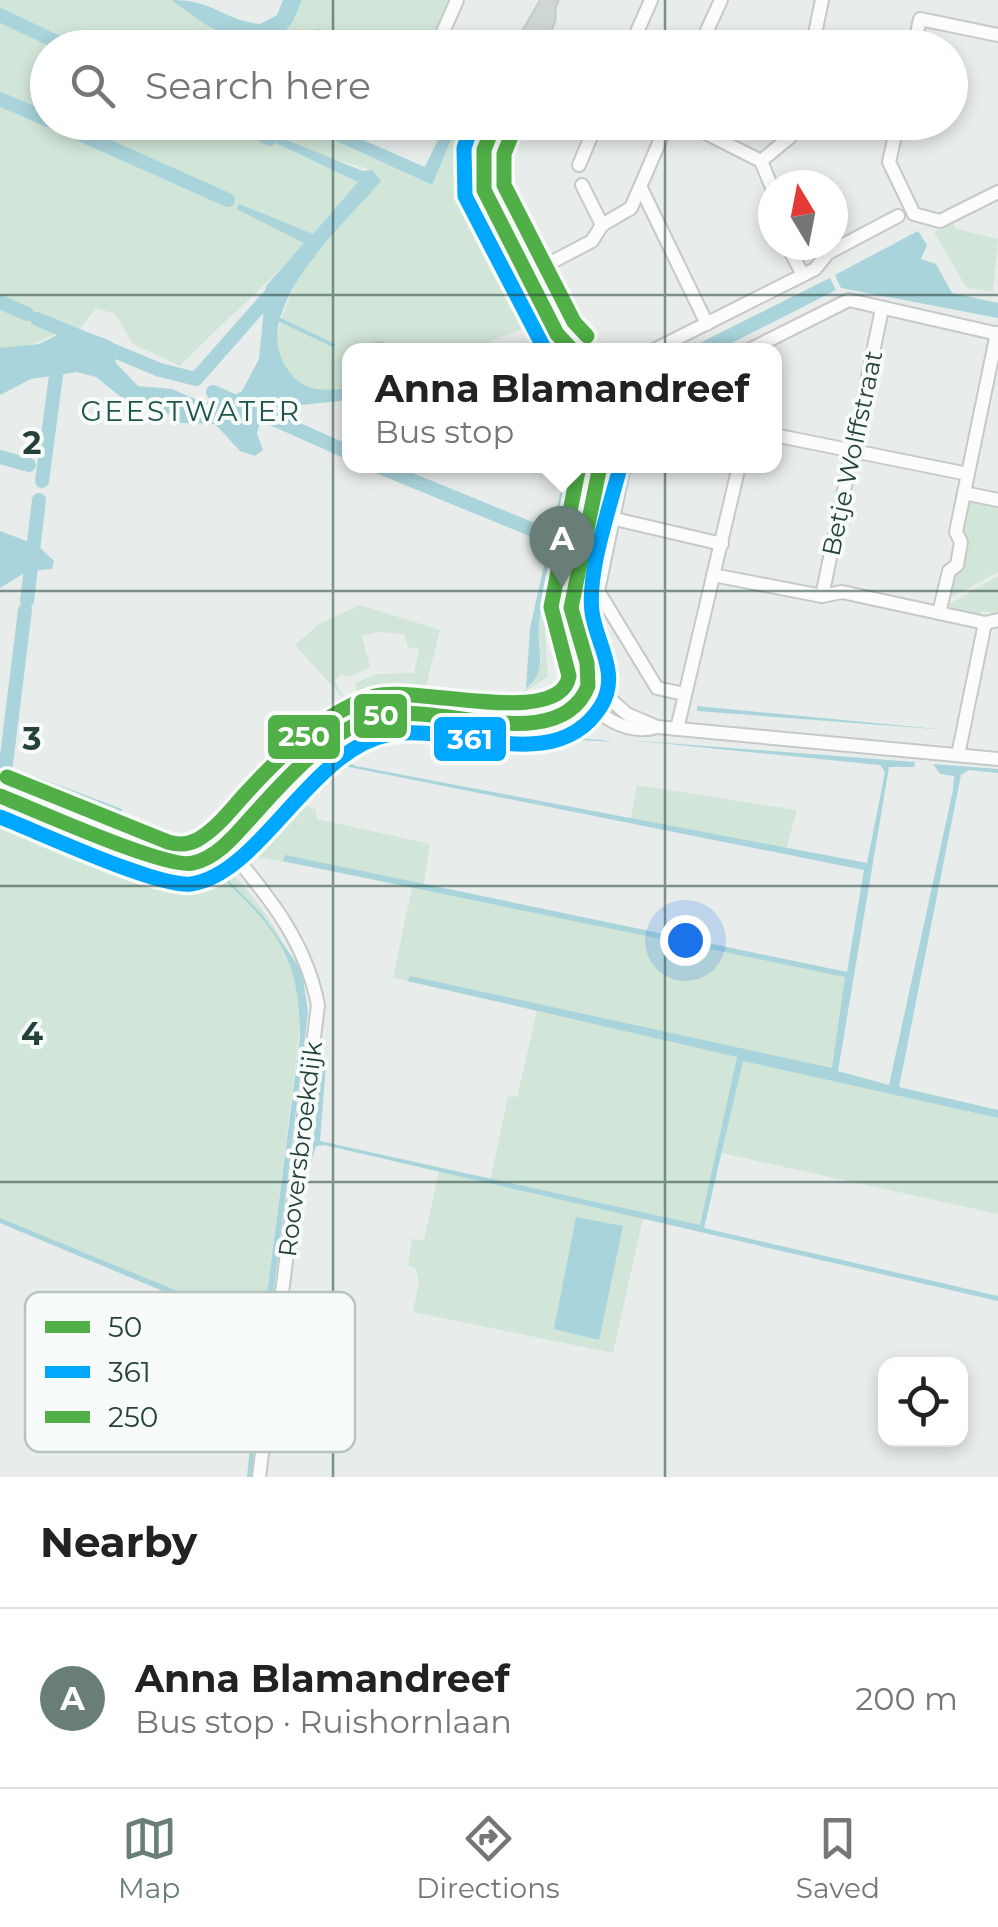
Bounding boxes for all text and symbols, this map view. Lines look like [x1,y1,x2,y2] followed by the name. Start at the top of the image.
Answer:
[30,30,968,140] search box
[65,58,120,113] icon: search
[145,62,371,109] text: Search here
[758,170,848,260] north arrow
[342,343,782,473] popup
[816,347,888,559] street label: Betje Wolffstraat
[375,365,749,412] text: Anna Blamandreef
[80,394,302,428] district label: GEESTWATER
[375,412,514,451] text: Bus stop
[23,423,41,462] text: 2
[530,506,594,588] pin: A
[352,692,409,740] line badge: 50
[363,698,399,732] text: 50
[266,713,342,761] line badge: 250
[432,715,508,763] line badge: 361
[22,719,41,758] text: 3
[278,719,330,753] text: 250
[446,722,493,756] text: 361
[660,915,711,966] your location
[21,1014,43,1053] text: 4
[272,1040,328,1258] street label: Rooversbroekdijk
[25,1292,355,1452] legend
[108,1310,142,1344] text: 50
[108,1355,151,1389] text: 361
[878,1357,968,1447] map controls
[878,1357,968,1447] button: locate
[108,1400,158,1434] text: 250
[40,1516,197,1568] text: Nearby
[135,1655,510,1702] text: Anna Blamandreef
[60,1679,85,1718] text: A
[855,1679,958,1718] text: 200 m
[135,1702,512,1741] text: Bus stop · Ruishornlaan
[118,1811,180,1905] tab: Map
[416,1811,560,1905] tab: Directions
[796,1811,880,1905] tab: Saved

